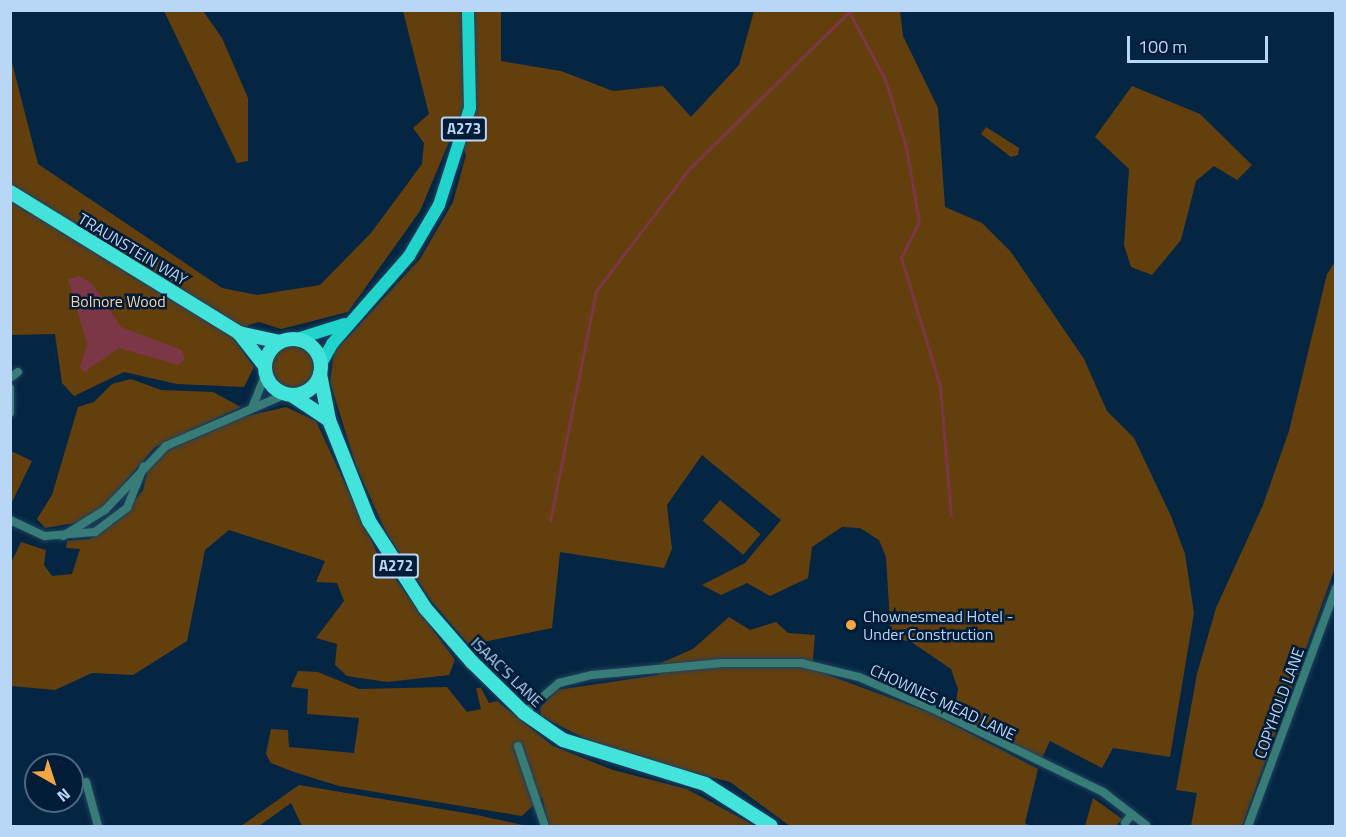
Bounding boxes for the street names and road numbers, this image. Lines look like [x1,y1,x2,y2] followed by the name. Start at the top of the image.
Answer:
[440,117,488,141] road number: A273
[75,209,191,289] street label: TRAUNSTEIN WAY
[372,554,420,578] road number: A272
[467,633,547,711] street label: ISAAC'S LANE
[1250,645,1308,761] street label: COPYHOLD LANE
[867,660,1019,744] street label: CHOWNES MEAD LANE

